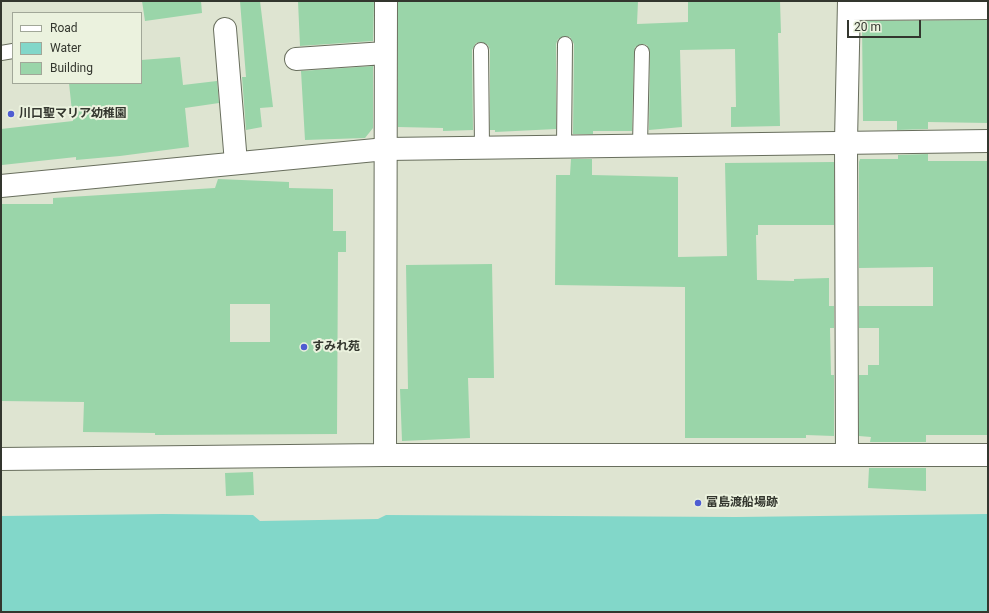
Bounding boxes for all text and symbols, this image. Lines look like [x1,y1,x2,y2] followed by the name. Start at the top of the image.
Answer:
[12,12,142,84] legend
[849,12,923,38] scale bar
[854,20,881,34] text: 20 m
[50,21,78,35] text: Road
[50,41,81,55] text: Water
[50,61,93,75] text: Building
[19,107,127,121] place label: 川口聖マリア幼稚園
[6,109,16,119] marker: 川口聖マリア幼稚園
[312,340,360,354] place label: すみれ苑
[299,342,309,352] marker: すみれ苑
[706,496,778,510] place label: 富島渡船場跡
[693,498,703,508] marker: 富島渡船場跡

